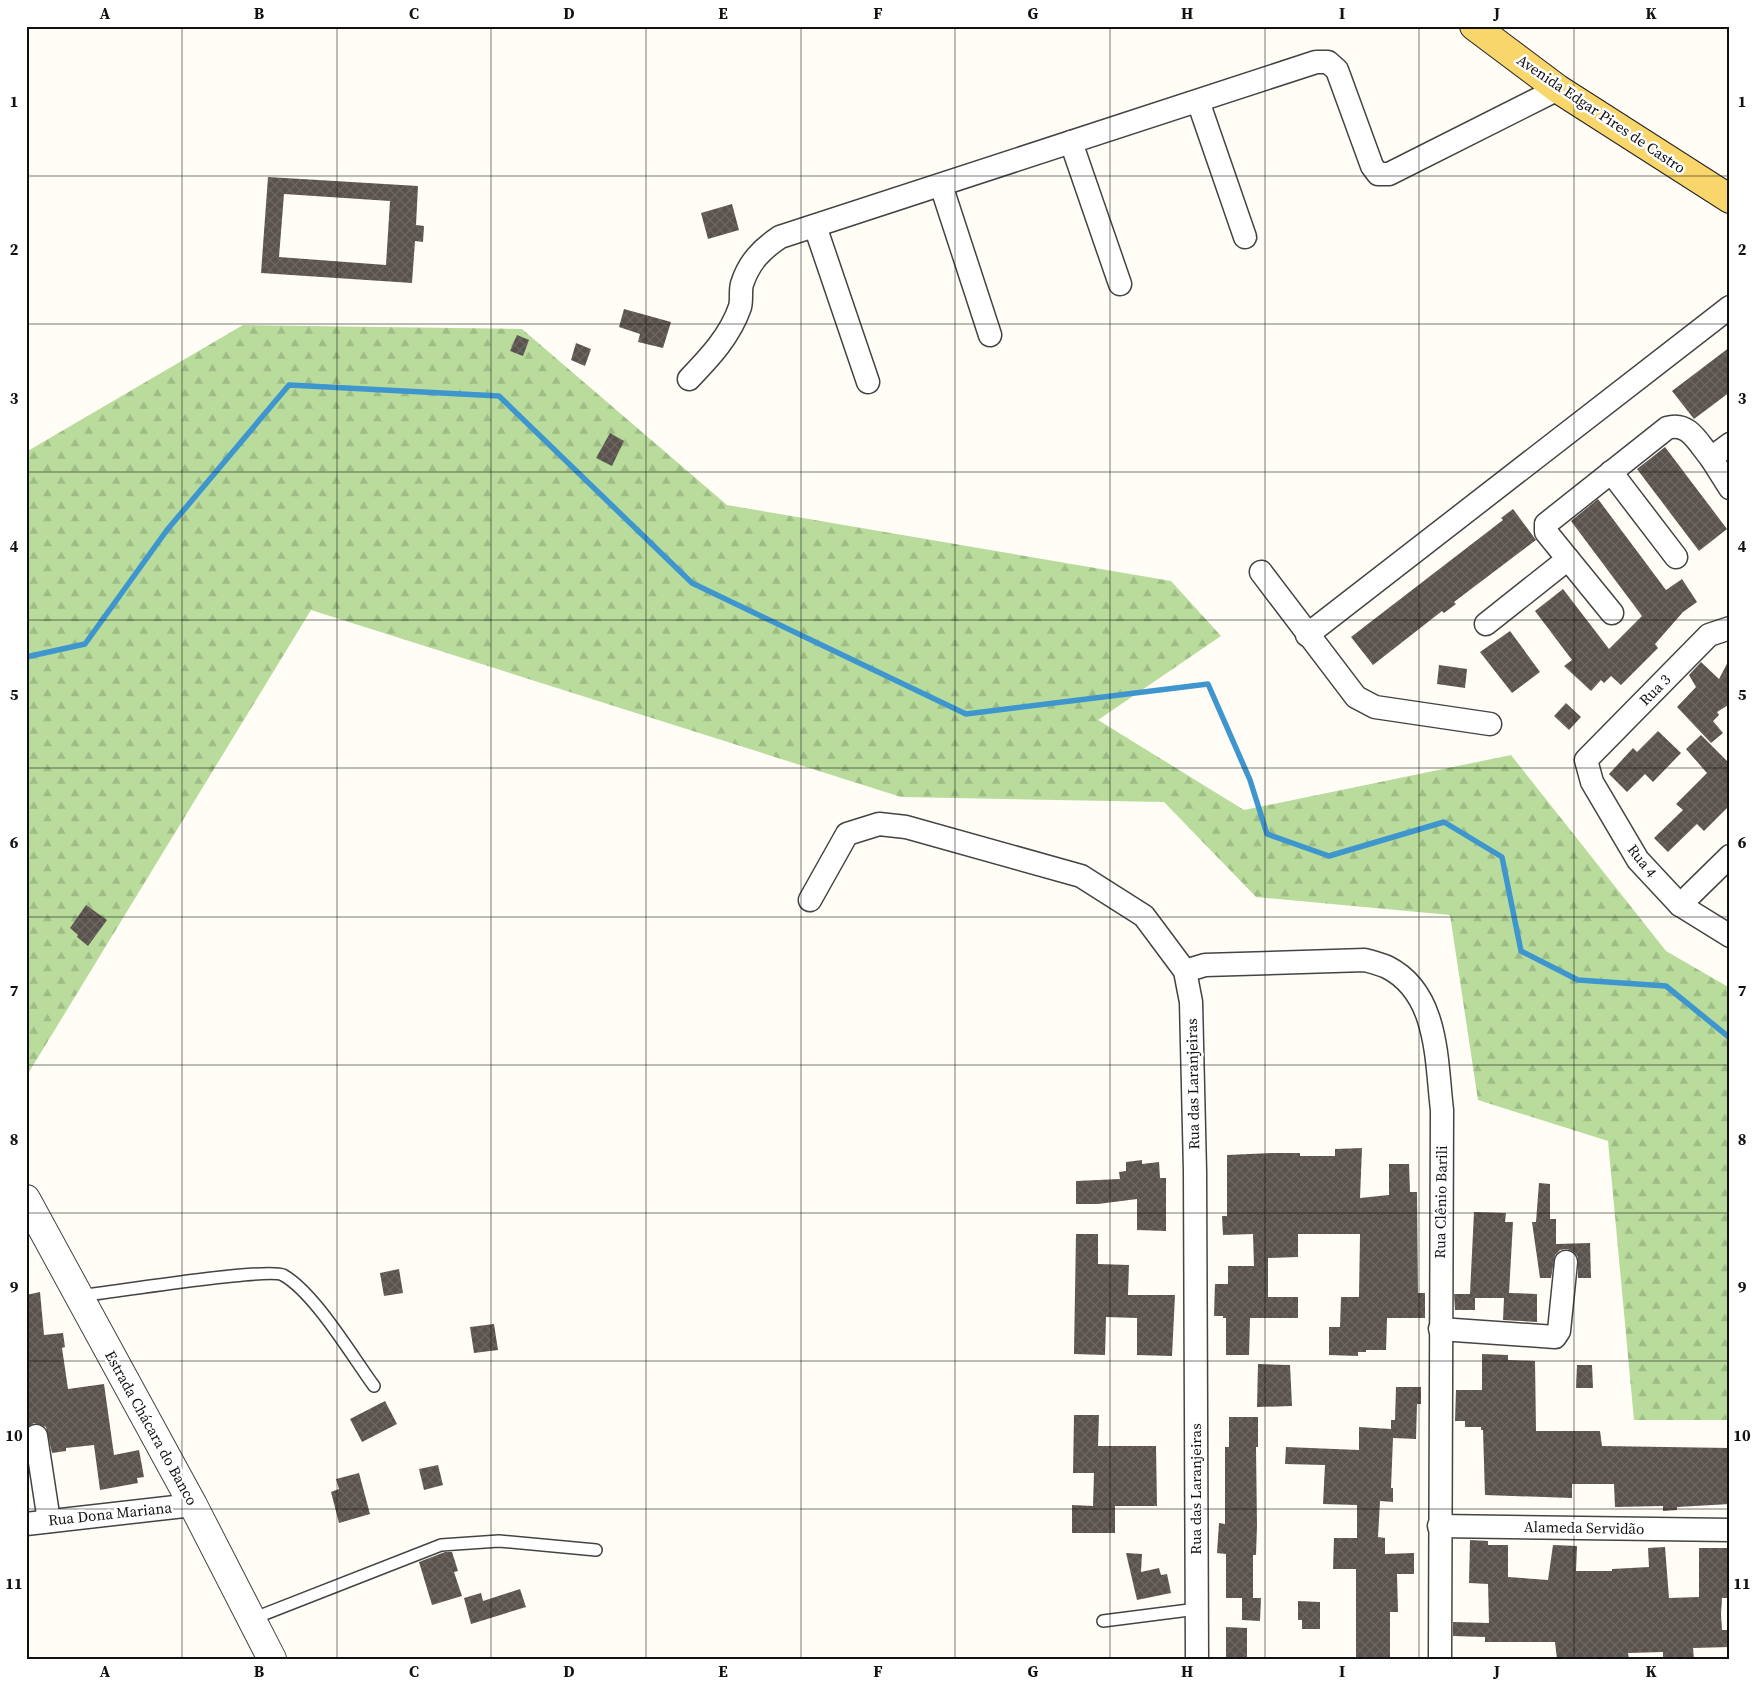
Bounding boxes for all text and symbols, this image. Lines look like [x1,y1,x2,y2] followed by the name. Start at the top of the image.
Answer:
[100,2,111,24] text: A
[254,2,265,24] text: B
[409,2,419,24] text: C
[563,2,575,24] text: D
[718,2,728,24] text: E
[873,2,883,24] text: F
[1028,2,1039,24] text: G
[1181,2,1193,24] text: H
[1339,2,1345,24] text: I
[1493,2,1500,24] text: J
[1645,2,1657,24] text: K
[1513,49,1690,178] street label: Avenida Edgar Pires de Castro
[10,90,18,112] text: 1
[1738,90,1746,112] text: 1
[10,238,19,260] text: 2
[1738,238,1747,260] text: 2
[10,387,19,409] text: 3
[1738,387,1747,409] text: 3
[10,535,19,557] text: 4
[1738,535,1747,557] text: 4
[1634,669,1675,710] street label: Rua 3
[10,683,19,705] text: 5
[1738,683,1747,705] text: 5
[10,831,19,853] text: 6
[1738,831,1747,853] text: 6
[1623,840,1662,882] street label: Rua 4
[10,979,19,1001] text: 7
[1738,979,1747,1001] text: 7
[1181,1018,1204,1150] street label: Rua das Laranjeiras
[10,1128,18,1150] text: 8
[1738,1128,1746,1150] text: 8
[1429,1145,1452,1259] street label: Rua Clênio Barili
[10,1276,19,1298] text: 9
[1738,1276,1747,1298] text: 9
[100,1347,203,1509] street label: Estrada Chácara do Banco
[1185,1423,1206,1555] street label: Rua das Laranjeiras
[5,1424,23,1446] text: 10
[1733,1424,1751,1446] text: 10
[47,1497,173,1530] street label: Rua Dona Mariana
[1524,1516,1644,1539] street label: Alameda Servidão
[5,1572,23,1594] text: 11
[1733,1572,1751,1594] text: 11
[100,1660,111,1682] text: A
[254,1660,265,1682] text: B
[409,1660,419,1682] text: C
[563,1660,575,1682] text: D
[718,1660,728,1682] text: E
[873,1660,883,1682] text: F
[1028,1660,1039,1682] text: G
[1181,1660,1193,1682] text: H
[1339,1660,1345,1682] text: I
[1493,1660,1500,1682] text: J
[1645,1660,1657,1682] text: K

